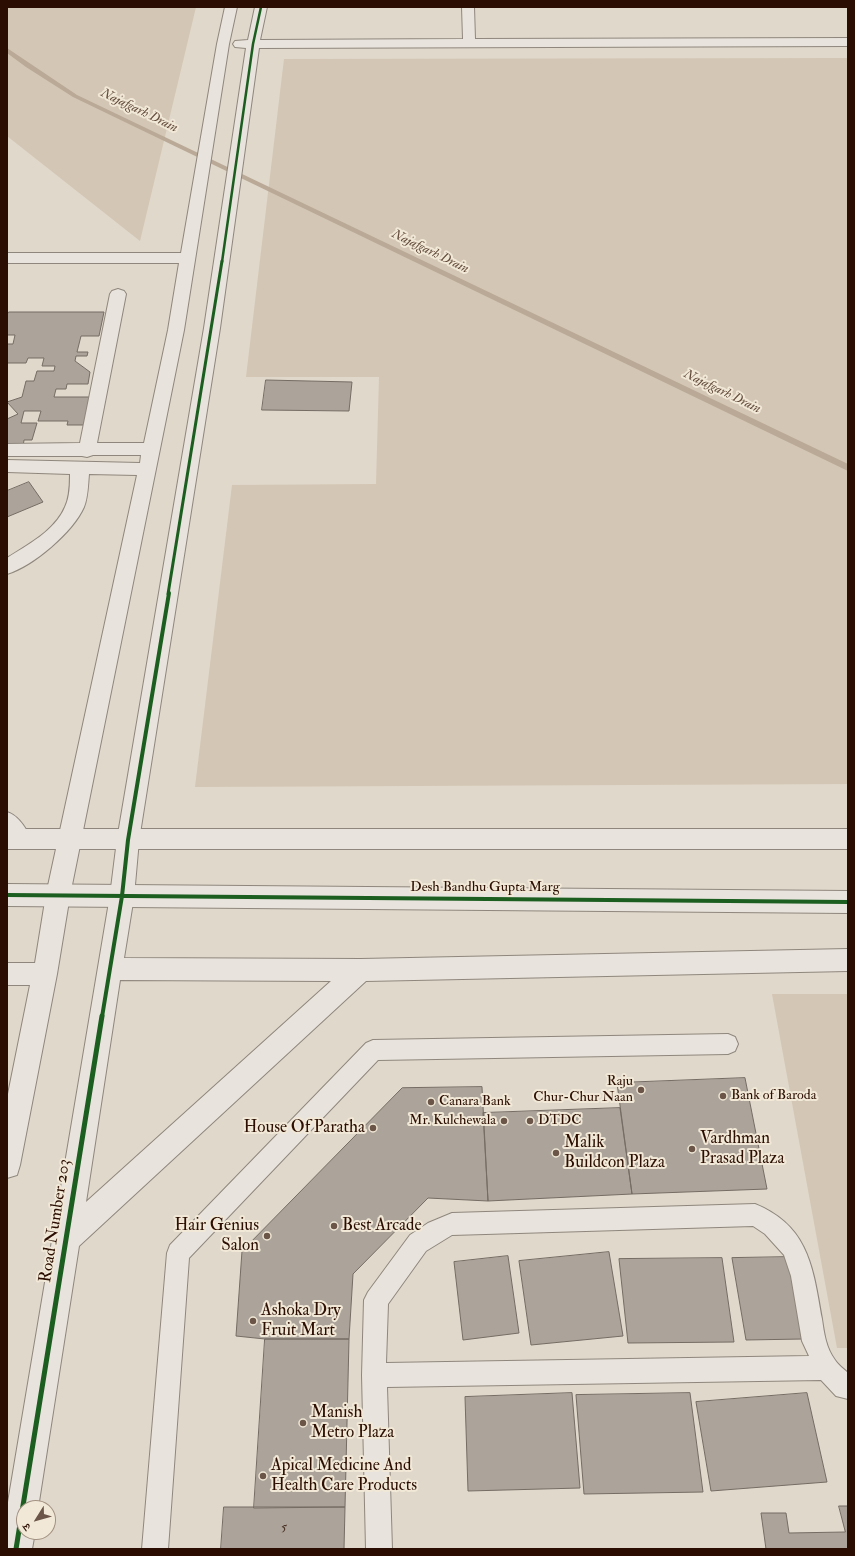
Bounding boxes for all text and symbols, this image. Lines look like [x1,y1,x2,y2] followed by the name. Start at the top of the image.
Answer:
[98,86,180,136] water label: Najafgarh Drain
[389,227,471,277] water label: Najafgarh Drain
[681,367,763,417] water label: Najafgarh Drain
[410,880,560,896] street label: Desh Bandhu Gupta Marg
[533,1074,633,1106] place label: Raju Chur-Chur Naan
[636,1085,646,1095] marker: Raju Chur-Chur Naan
[731,1088,817,1104] place label: Bank of Baroda
[718,1091,728,1101] marker: Bank of Baroda
[439,1094,511,1110] place label: Canara Bank
[426,1097,436,1107] marker: Canara Bank
[409,1113,496,1129] place label: Mr. Kulchewala
[538,1113,581,1129] place label: DTDC
[499,1116,509,1126] marker: Mr. Kulchewala
[525,1116,535,1126] marker: DTDC
[244,1118,365,1138] place label: House Of Paratha
[368,1123,378,1133] marker: House Of Paratha
[700,1129,784,1169] place label: Vardhman Prasad Plaza
[564,1133,665,1173] place label: Malik Buildcon Plaza
[687,1144,697,1154] marker: Vardhman Prasad Plaza
[551,1148,561,1158] marker: Malik Buildcon Plaza
[36,1158,76,1284] street label: Road Number 203
[174,1216,259,1256] place label: Hair Genius Salon
[342,1216,422,1236] place label: Best Arcade
[329,1221,339,1231] marker: Best Arcade
[262,1231,272,1241] marker: Hair Genius Salon
[261,1301,341,1341] place label: Ashoka Dry Fruit Mart
[248,1316,258,1326] marker: Ashoka Dry Fruit Mart
[311,1403,394,1443] place label: Manish Metro Plaza
[298,1418,308,1428] marker: Manish Metro Plaza
[271,1456,417,1496] place label: Apical Medicine And Health Care Products
[258,1471,268,1481] marker: Apical Medicine And Health Care Products
[16,1500,56,1540] north arrow
[281,1520,287,1536] house number: 5
[20,1521,34,1533] text: उ

